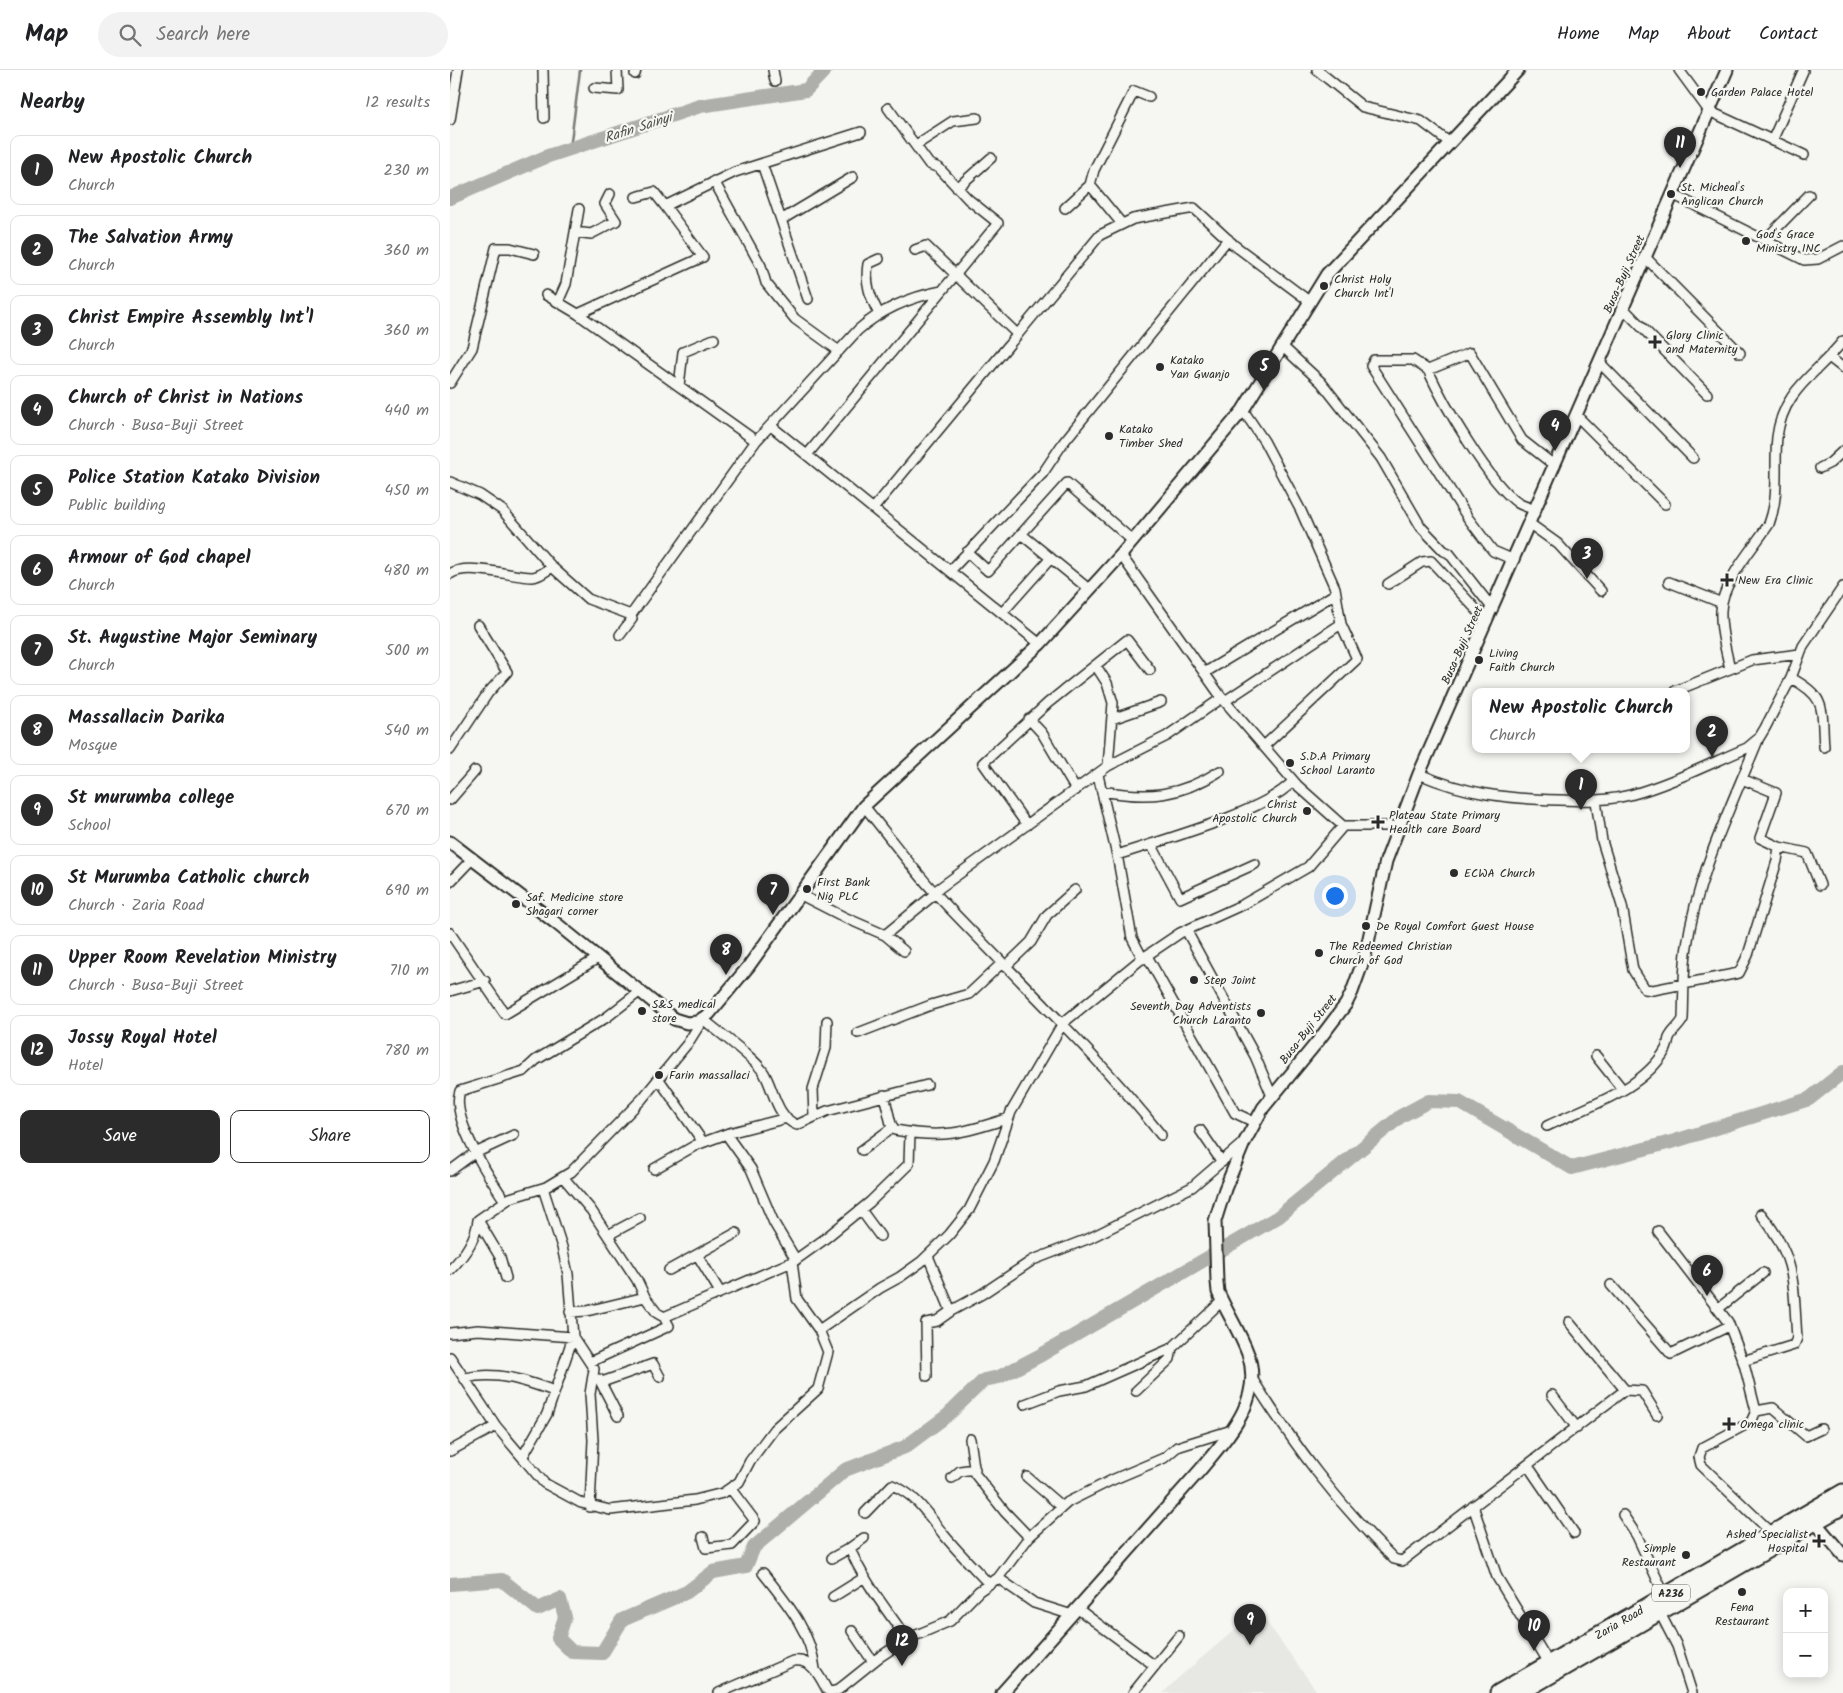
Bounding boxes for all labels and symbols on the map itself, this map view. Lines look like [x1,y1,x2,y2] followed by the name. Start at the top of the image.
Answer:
[1711,83,1813,102] place label: Garden Palace Hotel
[1695,86,1707,98] marker: Garden Palace Hotel
[602,106,677,149] water label: Rafin Sainyi
[1664,127,1696,168] pin: 11
[1681,178,1764,211] place label: St. Micheal's Anglican Church
[1665,188,1677,200] marker: St. Micheal's Anglican Church
[1756,225,1821,258] place label: God's Grace Ministry INC
[1599,232,1650,317] street label: Busa-Buji Street
[1740,235,1752,247] marker: God's Grace Ministry INC
[1334,270,1393,303] place label: Christ Holy Church Int'l
[1318,280,1330,292] marker: Christ Holy Church Int'l
[1666,326,1738,359] place label: Glory Clinic and Maternity
[1648,335,1662,349] marker: Glory Clinic and Maternity
[1248,350,1280,391] pin: 5
[1170,351,1230,384] place label: Katako Yan Gwanjo
[1154,361,1166,373] marker: Katako Yan Gwanjo
[1539,410,1571,451] pin: 4
[1119,420,1184,453] place label: Katako Timber Shed
[1103,430,1115,442] marker: Katako Timber Shed
[1571,538,1603,579] pin: 3
[1738,571,1813,590] place label: New Era Clinic
[1720,573,1734,587] marker: New Era Clinic
[1437,603,1488,688] street label: Busa-Buji Street
[1489,644,1555,677] place label: Living Faith Church
[1473,654,1485,666] marker: Living Faith Church
[1696,716,1728,757] pin: 2
[1300,747,1375,780] place label: S.D.A Primary School Laranto
[1284,757,1296,769] marker: S.D.A Primary School Laranto
[1565,769,1597,810] pin: 1
[1212,795,1297,828] place label: Christ Apostolic Church
[1301,805,1313,817] marker: Christ Apostolic Church
[1389,806,1500,839] place label: Plateau State Primary Health care Board
[1371,815,1385,829] marker: Plateau State Primary Health care Board
[1464,864,1535,883] place label: ECWA Church
[1448,867,1460,879] marker: ECWA Church
[817,873,870,906] place label: First Bank Nig PLC
[757,874,789,915] pin: 7
[801,883,813,895] marker: First Bank Nig PLC
[1322,883,1348,909] your location
[526,888,624,921] place label: Saf. Medicine store Shagari corner
[510,898,522,910] marker: Saf. Medicine store Shagari corner
[1376,917,1534,936] place label: De Royal Comfort Guest House
[1360,920,1372,932] marker: De Royal Comfort Guest House
[710,934,742,975] pin: 8
[1329,937,1452,970] place label: The Redeemed Christian Church of God
[1313,947,1325,959] marker: The Redeemed Christian Church of God
[1204,971,1256,990] place label: Step Joint
[1188,974,1200,986] marker: Step Joint
[1275,990,1342,1068] street label: Busa-Buji Street
[652,995,716,1028] place label: S&S medical store
[1130,997,1251,1030] place label: Seventh Day Adventists Church Laranto
[636,1005,648,1017] marker: S&S medical store
[1255,1007,1267,1019] marker: Seventh Day Adventists Church Laranto
[669,1066,751,1085] place label: Farin massallaci
[653,1069,665,1081] marker: Farin massallaci
[1691,1255,1723,1296] pin: 6
[1740,1415,1804,1434] place label: Omega clinic
[1722,1417,1736,1431] marker: Omega clinic
[1726,1525,1808,1558] place label: Ashed Specialist Hospital
[1812,1534,1826,1548] marker: Ashed Specialist Hospital
[1622,1539,1677,1572] place label: Simple Restaurant
[1680,1549,1692,1561] marker: Simple Restaurant
[1652,1585,1690,1602] road number: A236
[1736,1586,1748,1598] marker: Fena Restaurant
[1715,1598,1769,1631] place label: Fena Restaurant
[1591,1601,1648,1645] street label: Zaria Road
[1234,1604,1266,1645] pin: 9
[1518,1610,1550,1651] pin: 10
[886,1625,918,1666] pin: 12

